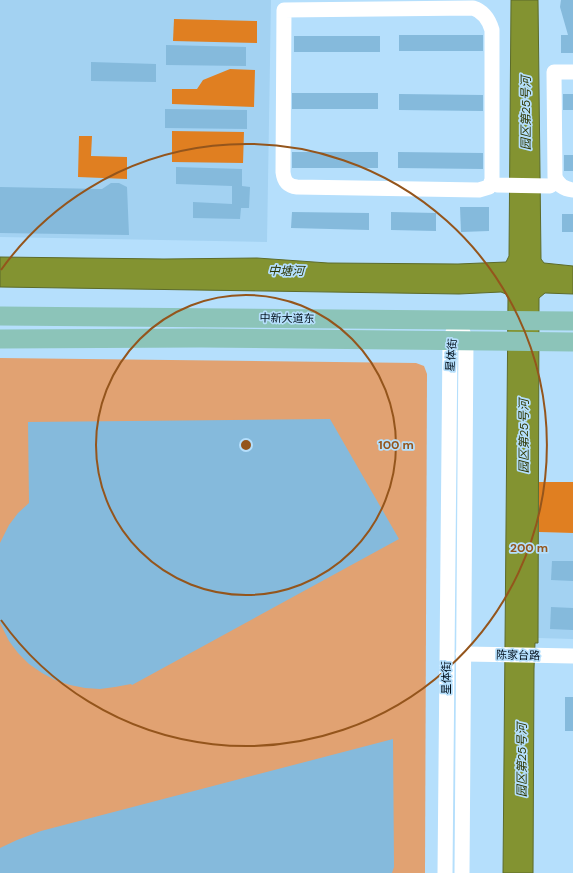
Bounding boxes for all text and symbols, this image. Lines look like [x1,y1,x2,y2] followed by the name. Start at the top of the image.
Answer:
[518,74,534,150] water label: 园区第25号河
[268,263,306,279] water label: 中塘河
[259,311,315,325] street label: 中新大道东
[443,338,459,372] street label: 星体街
[516,397,532,473] water label: 园区第25号河
[378,437,414,453] text: 100 m
[239,438,253,452] centre of rings
[510,540,548,556] text: 200 m
[496,648,540,662] street label: 陈家台路
[439,662,453,695] street label: 星体街
[514,721,530,797] water label: 园区第25号河

